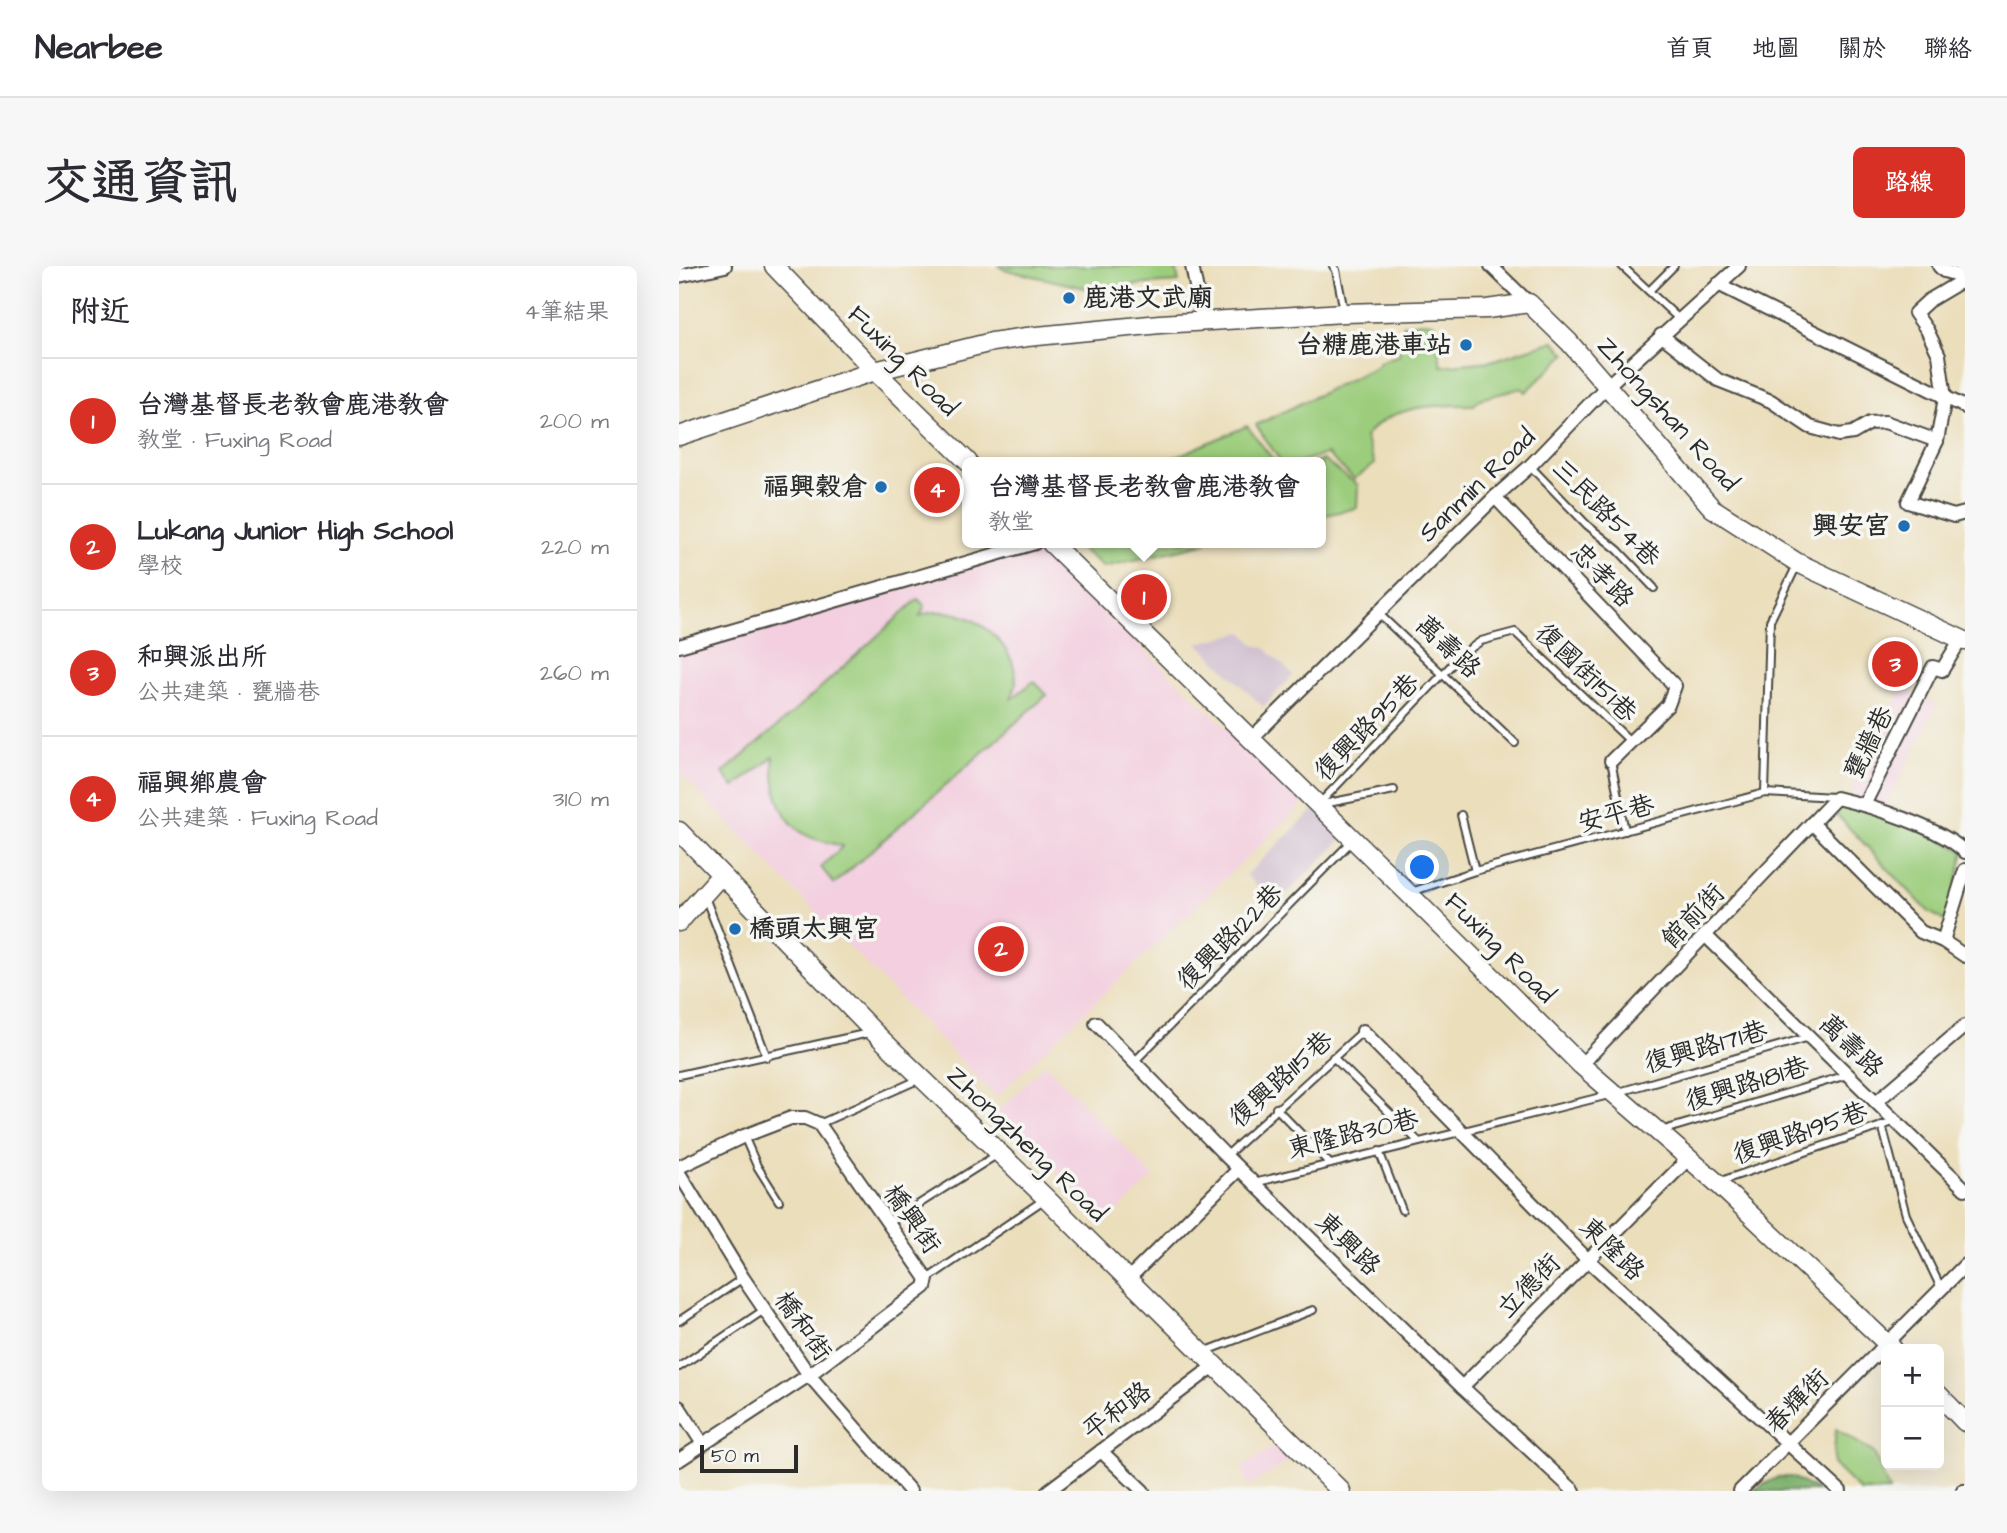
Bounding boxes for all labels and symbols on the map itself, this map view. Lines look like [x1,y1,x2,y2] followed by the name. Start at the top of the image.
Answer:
[1083,280,1213,316] place label: 鹿港文武廟
[1061,290,1077,306] marker: 鹿港文武廟
[838,297,967,426] street label: Fuxing Road
[1296,327,1452,363] place label: 台糖鹿港車站
[1587,329,1747,500] street label: Zhongshan Road
[1458,337,1474,353] marker: 台糖鹿港車站
[1410,420,1544,550] street label: Sanmin Road
[1544,451,1668,575] street label: 三民路54巷
[914,464,960,516] pin: 4
[763,469,867,505] place label: 福興穀倉
[873,479,889,495] marker: 福興穀倉
[1812,508,1890,544] place label: 興安宮
[1896,518,1912,534] marker: 興安宮
[1562,534,1642,616] street label: 忠孝路
[1121,571,1167,623] pin: 1
[1407,607,1489,687] street label: 萬壽路
[1527,615,1645,731] street label: 復國街151巷
[1872,638,1918,690] pin: 3
[1306,665,1428,789] street label: 復興路95巷
[1836,700,1902,786] street label: 甕牆巷
[1574,787,1658,841] street label: 安平巷
[1405,850,1439,884] your location
[1653,875,1733,957] street label: 館前街
[1169,876,1291,998] street label: 復興路122巷
[1435,884,1564,1013] street label: Fuxing Road
[749,911,879,947] place label: 橋頭太興宮
[727,921,743,937] marker: 橋頭太興宮
[978,923,1024,975] pin: 2
[1810,1006,1892,1086] street label: 萬壽路
[1640,1012,1772,1082] street label: 復興路171巷
[1221,1022,1341,1136] street label: 復興路115巷
[1681,1048,1813,1120] street label: 復興路181巷
[937,1058,1115,1232] street label: Zhongzheng Road
[1728,1093,1872,1173] street label: 復興路195巷
[1284,1100,1422,1168] street label: 東隆路30巷
[875,1177,949,1261] street label: 橋興街
[1307,1204,1389,1284] street label: 東興路
[1571,1209,1653,1289] street label: 東隆路
[1489,1245,1569,1327] street label: 立德街
[766,1284,840,1368] street label: 橋和街
[1757,1361,1837,1441] street label: 春輝街
[1075,1373,1159,1449] street label: 平和路
[700,1442,798,1474] scale bar

